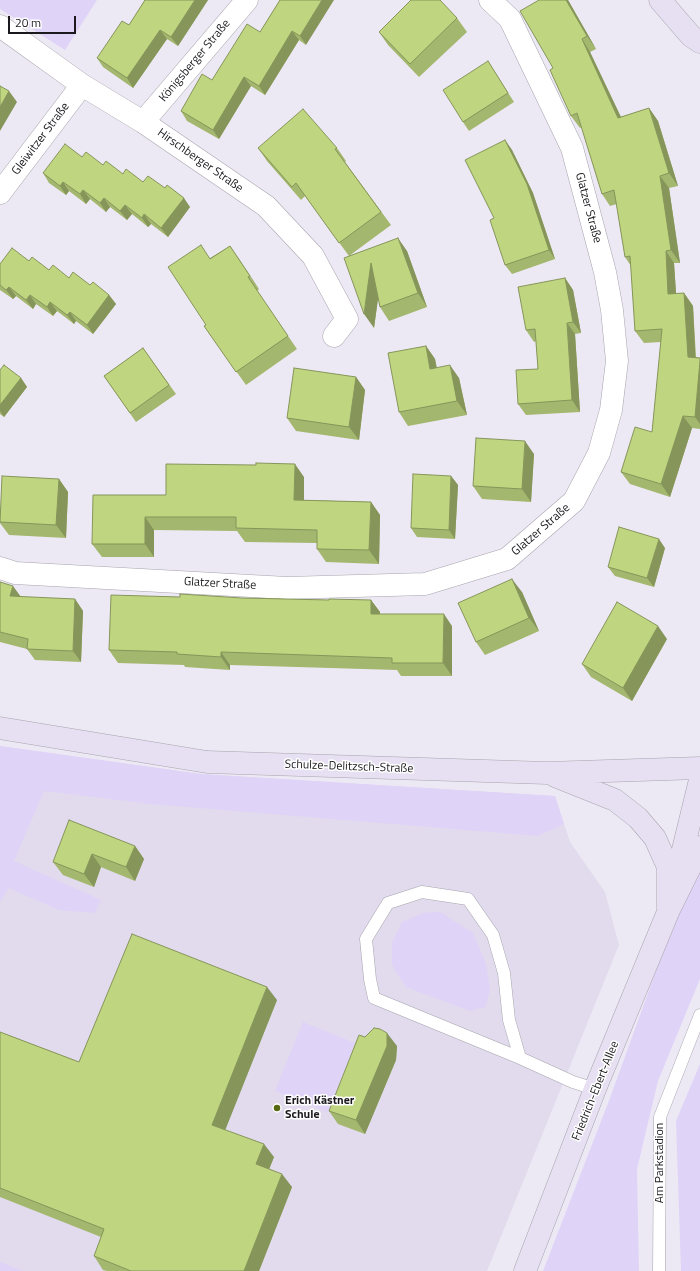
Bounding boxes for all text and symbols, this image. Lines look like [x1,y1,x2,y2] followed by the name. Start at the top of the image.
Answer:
[10,8,78,34] scale bar
[15,13,41,32] text: 20 m
[156,17,234,105] street label: Königsberger Straße
[9,100,73,178] street label: Gleiwitzer Straße
[154,126,246,196] street label: Hirschberger Straße
[572,171,604,245] street label: Glatzer Straße
[509,501,573,559] street label: Glatzer Straße
[183,575,257,593] street label: Glatzer Straße
[284,758,414,776] street label: Schulze-Delitzsch-Straße
[569,1039,623,1143] street label: Friedrich-Ebert-Allee
[285,1094,354,1122] place label: Erich Kästner Schule
[272,1103,282,1113] marker: Erich Kästner Schule
[653,1123,667,1203] street label: Am Parkstadion

